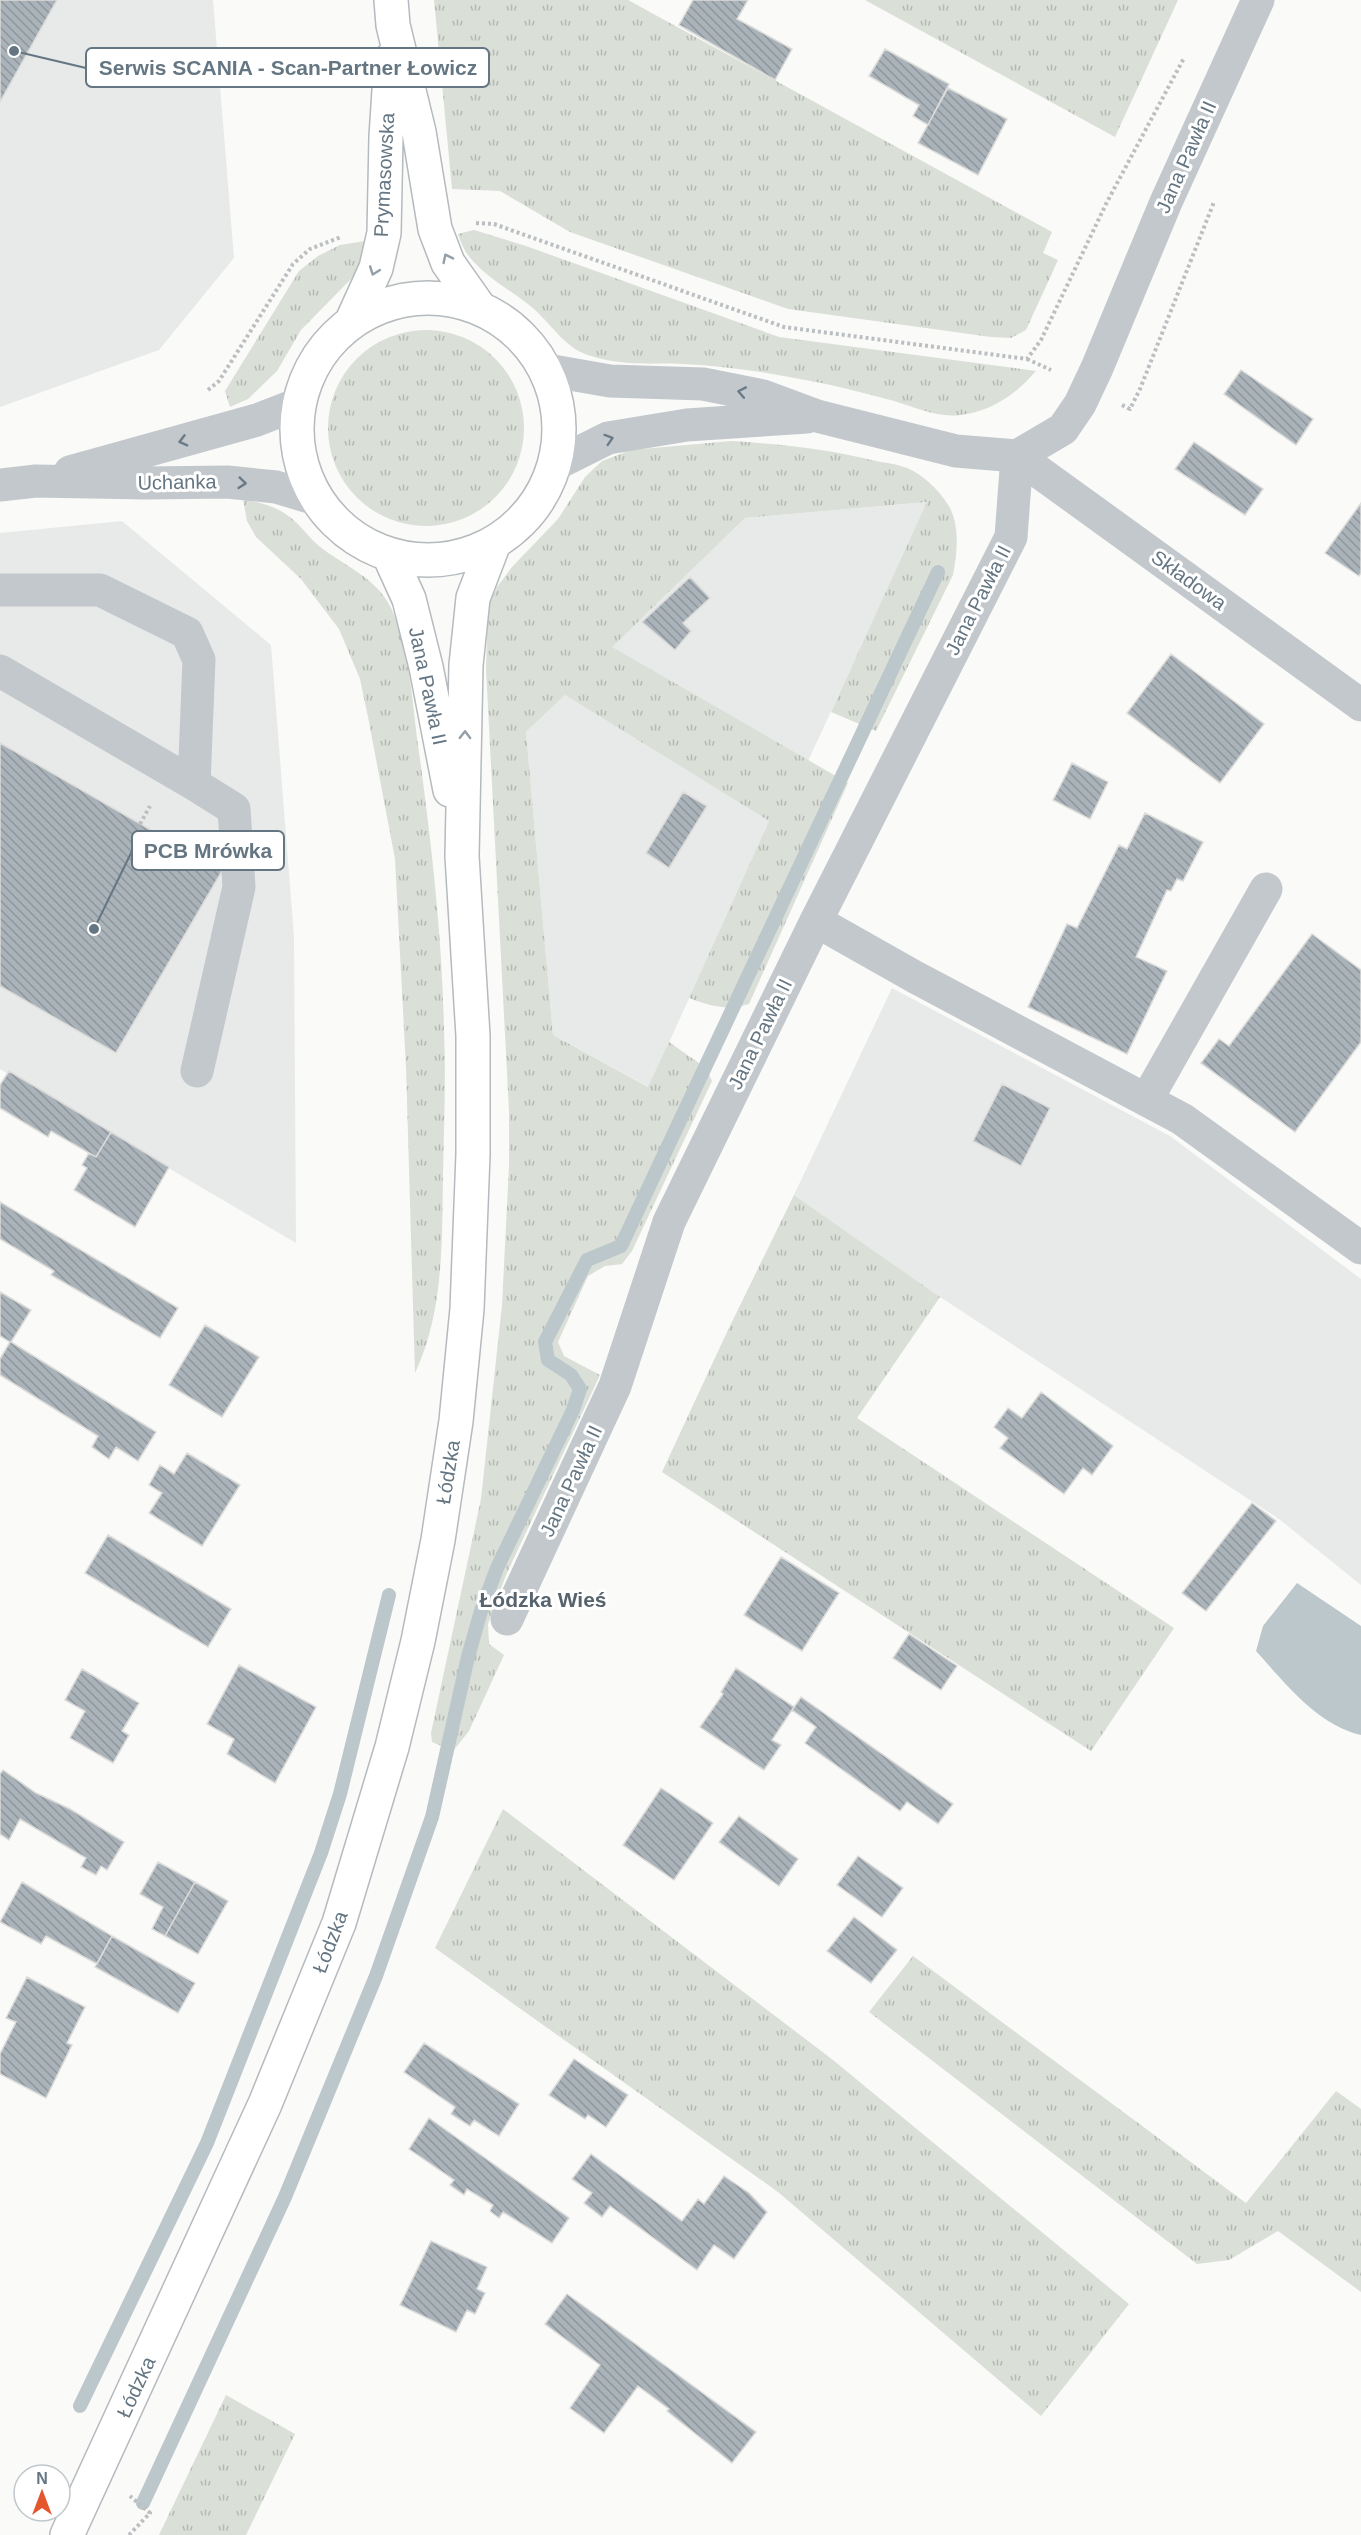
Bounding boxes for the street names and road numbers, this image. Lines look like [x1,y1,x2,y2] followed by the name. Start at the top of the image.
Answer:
[1152,98,1220,216] street label: Jana Pawła II
[370,111,398,238] street label: Prymasowska
[137,470,218,494] street label: Uchanka
[941,542,1015,658] street label: Jana Pawła II
[1147,546,1231,615] street label: Składowa
[405,625,451,747] street label: Jana Pawła II
[724,975,796,1093] street label: Jana Pawła II
[536,1422,606,1540] street label: Jana Pawła II
[432,1438,464,1506] street label: Łódzka
[308,1907,352,1976] street label: Łódzka
[112,2352,160,2421] street label: Łódzka

